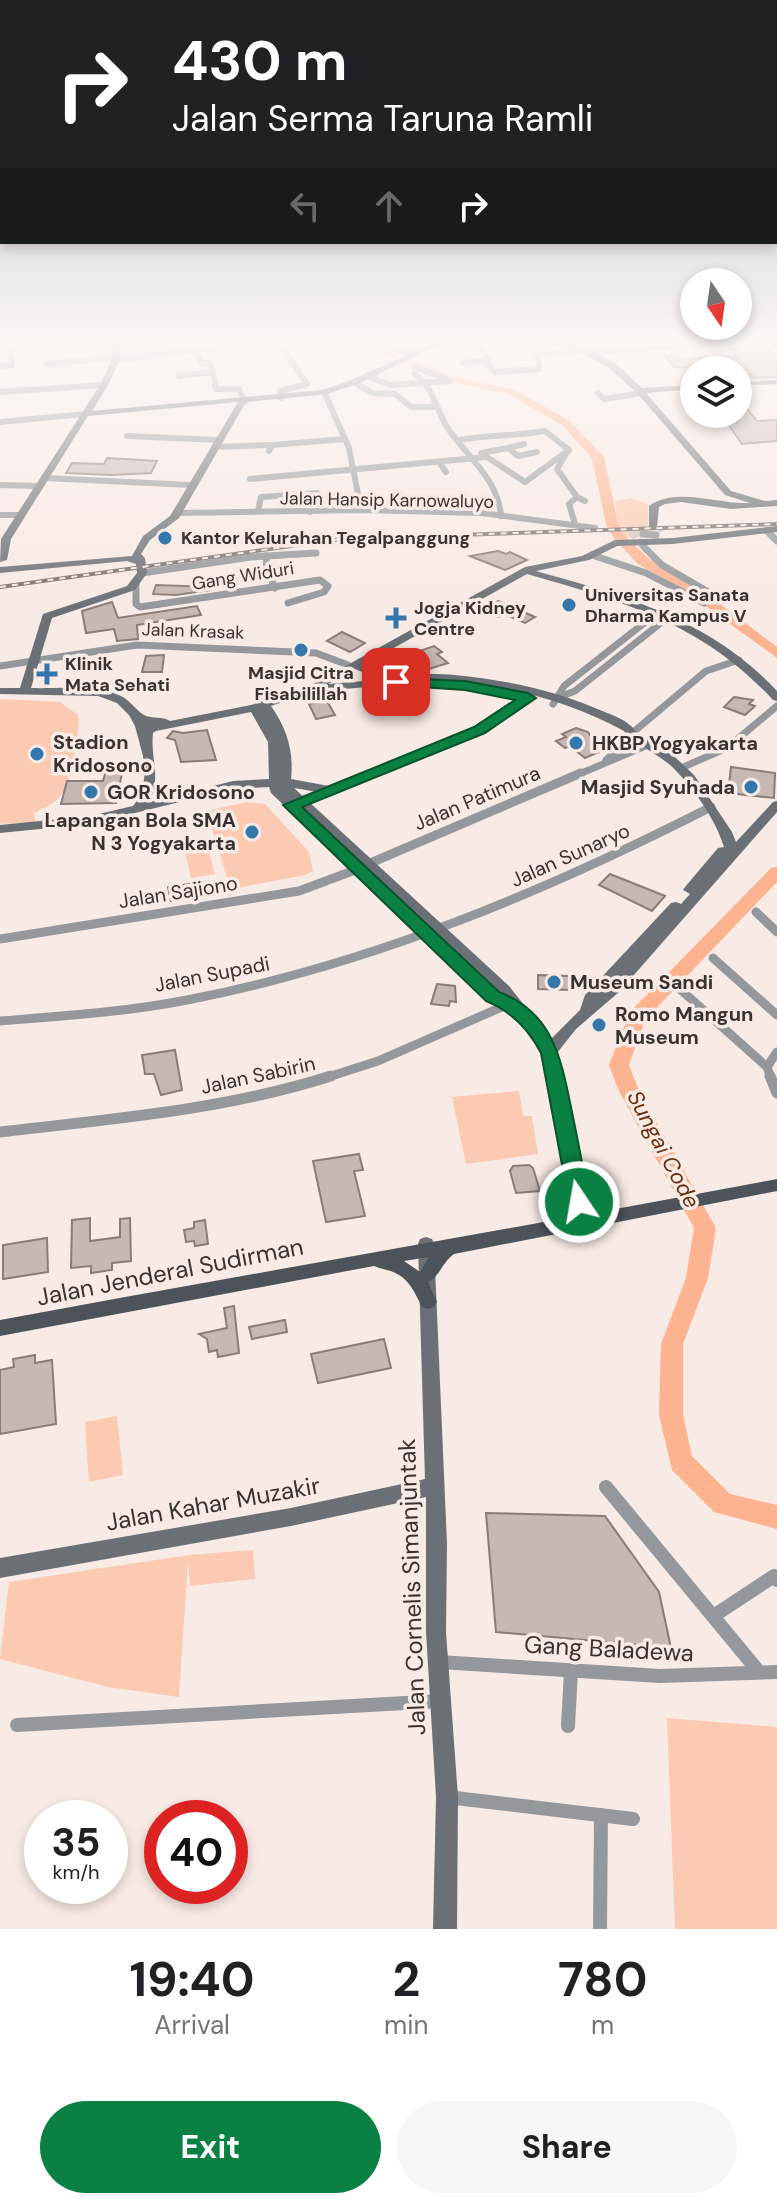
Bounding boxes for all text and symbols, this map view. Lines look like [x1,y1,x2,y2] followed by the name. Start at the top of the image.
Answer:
[172,24,347,97] text: 430 m
[40,32,144,136] icon: right
[172,95,593,142] text: Jalan Serma Taruna Ramli
[283,184,327,228] icon: left
[367,184,411,228] icon: ahead
[451,184,495,228] icon: right
[680,268,752,340] north arrow
[680,268,752,428] map controls
[680,356,752,428] button: layers
[280,486,494,514] street label: Jalan Hansip Karnowaluyo
[181,526,470,550] place label: Kantor Kelurahan Tegalpanggung
[156,529,174,547] marker: Kantor Kelurahan Tegalpanggung
[190,556,296,596] street label: Gang Widuri
[585,583,749,628] place label: Universitas Sanata Dharma Kampus V
[414,596,526,641] place label: Jogja Kidney Centre
[560,596,578,614] marker: Universitas Sanata Dharma Kampus V
[385,607,407,629] marker: Jogja Kidney Centre
[141,617,245,645] street label: Jalan Krasak
[292,641,310,659] marker: Masjid Citra Fisabilillah
[362,648,430,716] pin
[65,652,170,697] place label: Klinik Mata Sehati
[374,660,418,704] icon: arrive
[248,661,354,706] place label: Masjid Citra Fisabilillah
[36,663,58,685] marker: Klinik Mata Sehati
[53,729,152,778] place label: Stadion Kridosono
[592,730,758,756] place label: HKBP Yogyakarta
[567,734,585,752] marker: HKBP Yogyakarta
[28,745,46,763] marker: Stadion Kridosono
[410,760,544,836] street label: Jalan Patimura
[581,774,735,800] place label: Masjid Syuhada
[742,778,760,796] marker: Masjid Syuhada
[107,779,255,805] place label: GOR Kridosono
[82,783,100,801] marker: GOR Kridosono
[45,807,236,856] place label: Lapangan Bola SMA N 3 Yogyakarta
[506,817,634,893] street label: Jalan Sunaryo
[243,823,261,841] marker: Lapangan Bola SMA N 3 Yogyakarta
[117,870,239,914] street label: Jalan Sajiono
[152,950,272,998] street label: Jalan Supadi
[570,969,713,995] place label: Museum Sandi
[545,973,563,991] marker: Museum Sandi
[615,1001,753,1050] place label: Romo Mangun Museum
[590,1016,608,1034] marker: Romo Mangun Museum
[198,1050,318,1100] street label: Jalan Sabirin
[620,1085,707,1213] water label: Sungai Code
[537,1160,621,1244] position arrow
[34,1230,306,1313] street label: Jalan Jenderal Sudirman
[391,1438,432,1736] street label: Jalan Cornelis Simanjuntak
[103,1469,323,1538] street label: Jalan Kahar Muzakir
[523,1629,695,1668] street label: Gang Baladewa
[144,1800,248,1904] speed limit sign: 40
[52,1816,101,1868] text: 35
[52,1859,100,1885] text: km/h
[129,1948,255,2011] text: 19:40
[392,1948,420,2011] text: 2
[558,1948,648,2011] text: 780
[154,2008,230,2042] text: Arrival
[384,2008,428,2042] text: min
[591,2008,614,2042] text: m
[40,2101,381,2193] button: Exit
[397,2101,737,2193] button: Share

